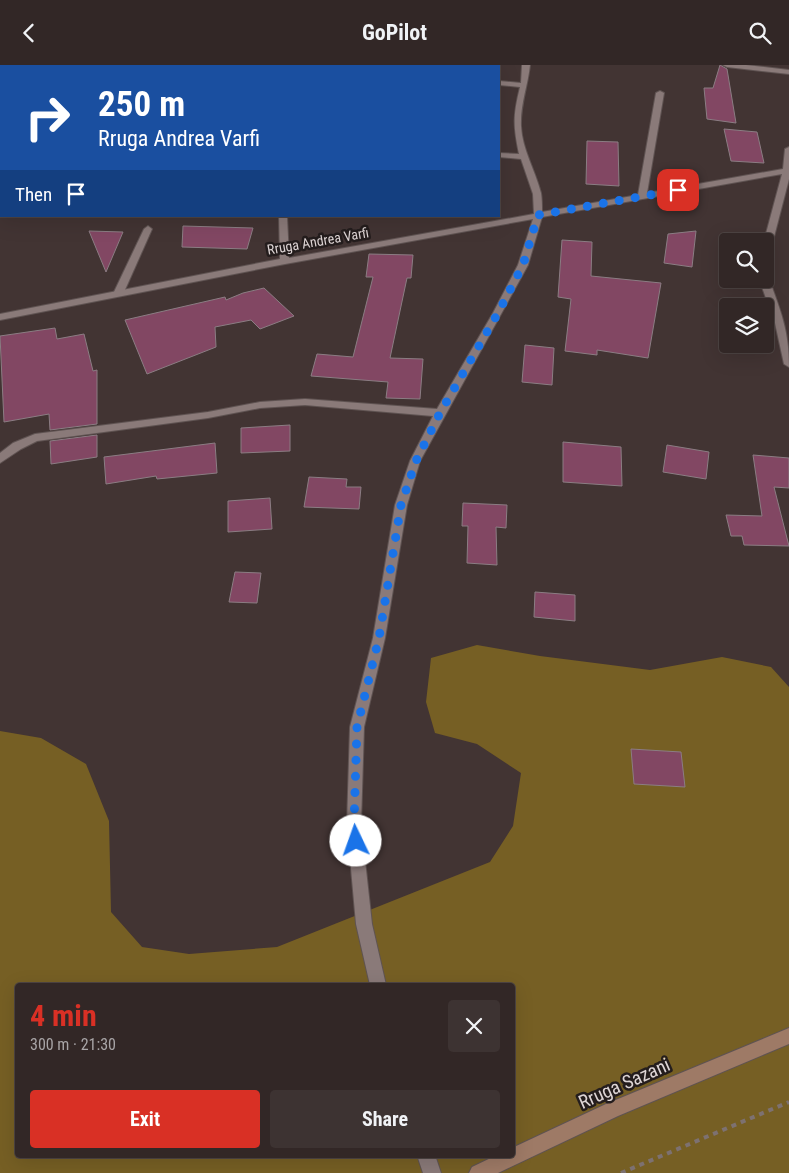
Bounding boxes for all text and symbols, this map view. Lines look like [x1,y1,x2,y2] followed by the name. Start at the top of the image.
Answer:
[15,19,43,47] icon: back
[746,19,774,47] icon: search
[362,20,427,45] text: GoPilot
[98,84,185,125] text: 250 m
[15,85,80,150] icon: right
[98,126,260,151] text: Rruga Andrea Varfi
[657,169,699,211] pin
[664,176,692,204] icon: arrive
[62,180,90,208] icon: arrive
[15,183,52,206] text: Then
[266,224,370,258] street label: Rruga Andrea Varfi
[719,233,774,353] map controls
[719,233,774,288] button: search
[719,298,774,353] button: layers
[329,814,381,866] position arrow
[30,998,97,1033] text: 4 min
[448,1000,500,1052] button: close
[30,1035,116,1054] text: 300 m · 21:30
[575,1053,674,1114] street label: Rruga Sazani
[30,1090,260,1148] button: Exit
[270,1090,500,1148] button: Share

